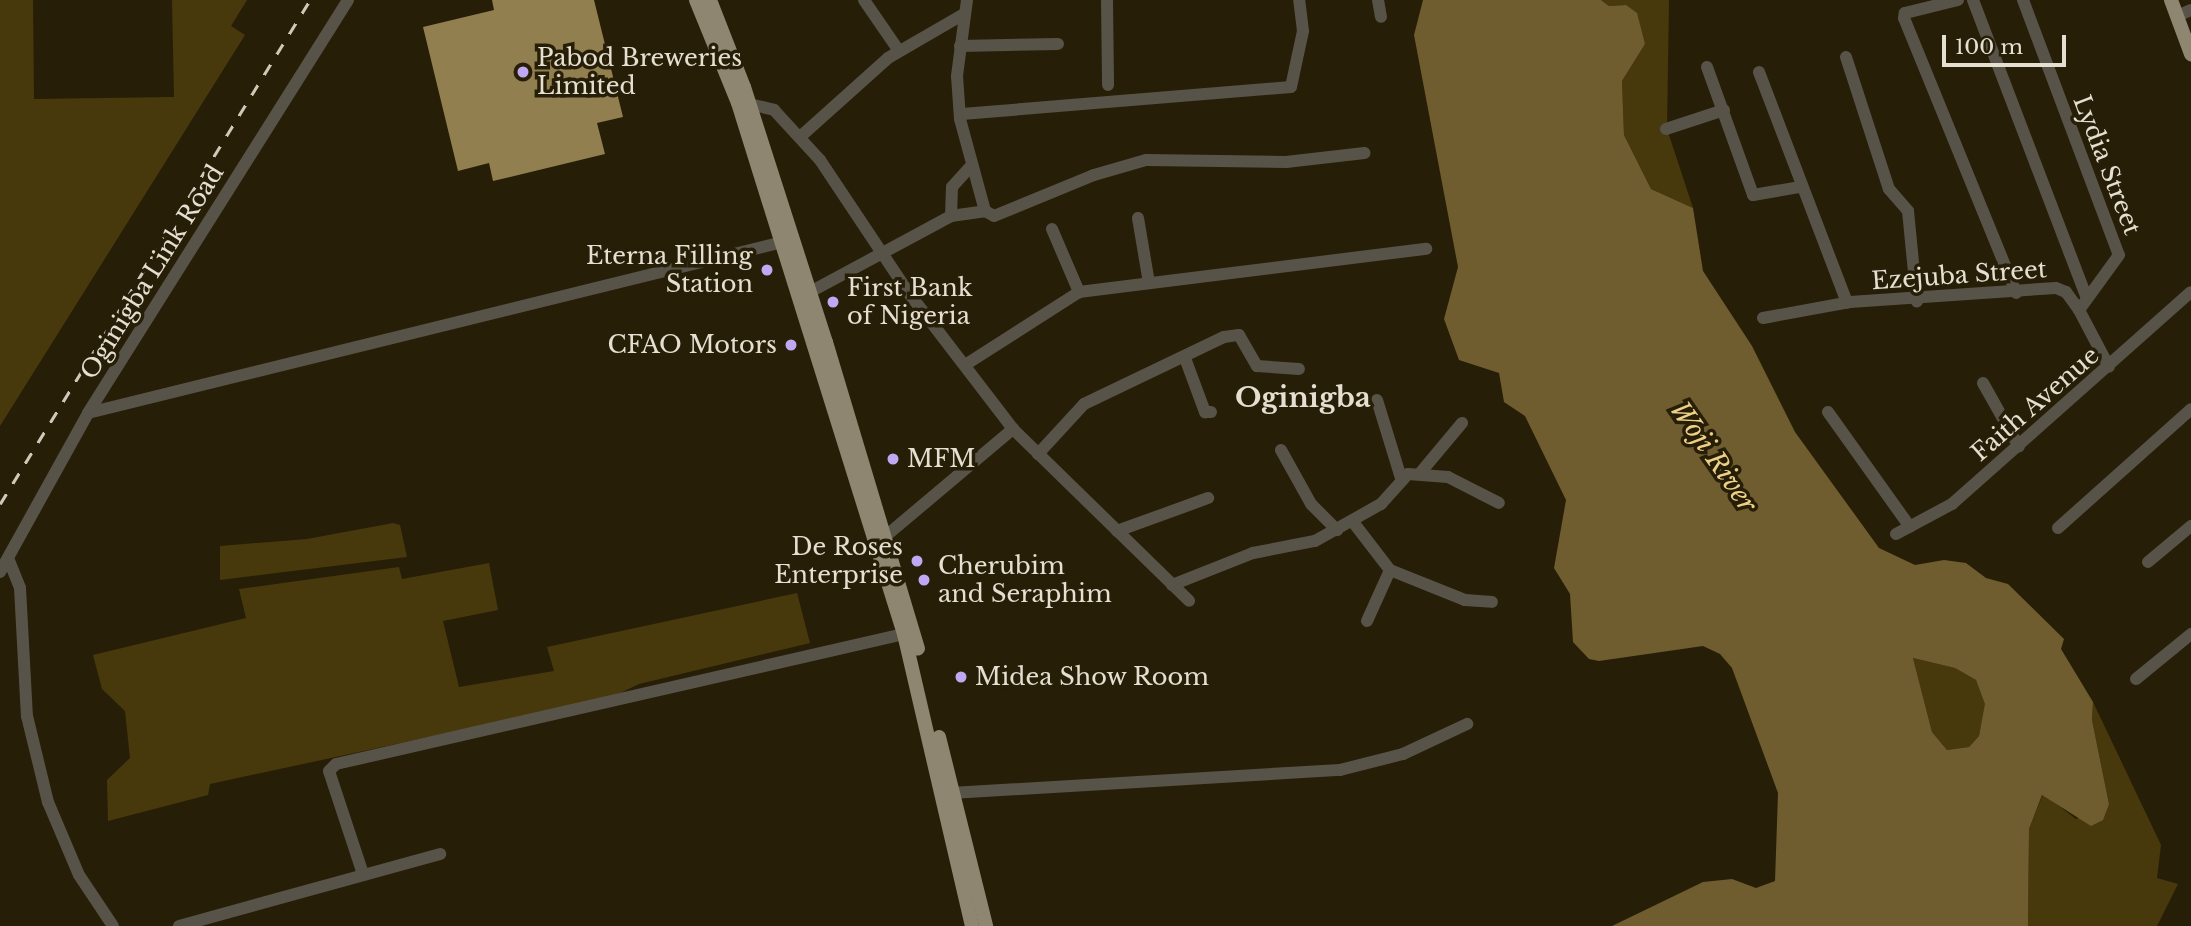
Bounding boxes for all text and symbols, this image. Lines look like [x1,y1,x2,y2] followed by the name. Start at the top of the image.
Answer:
[1946,21,2070,65] scale bar
[1955,34,2023,60] text: 100 m
[537,44,742,100] place label: Pabod Breweries Limited
[515,64,531,80] marker: Pabod Breweries Limited
[2067,91,2147,239] street label: Lydia Street
[74,159,230,385] street label: Oginigba Link Road
[586,242,753,298] place label: Eterna Filling Station
[1870,254,2048,296] street label: Ezejuba Street
[759,262,775,278] marker: Eterna Filling Station
[847,274,973,330] place label: First Bank of Nigeria
[825,294,841,310] marker: First Bank of Nigeria
[608,331,777,359] place label: CFAO Motors
[783,337,799,353] marker: CFAO Motors
[1965,340,2105,468] street label: Faith Avenue
[1235,381,1371,415] district label: Oginigba
[1663,395,1763,519] water label: Woji River
[907,445,975,473] place label: MFM
[885,451,901,467] marker: MFM
[774,533,903,589] place label: De Roses Enterprise
[938,552,1112,608] place label: Cherubim and Seraphim
[909,553,925,569] marker: De Roses Enterprise
[916,572,932,588] marker: Cherubim and Seraphim
[975,663,1210,691] place label: Midea Show Room
[953,669,969,685] marker: Midea Show Room

